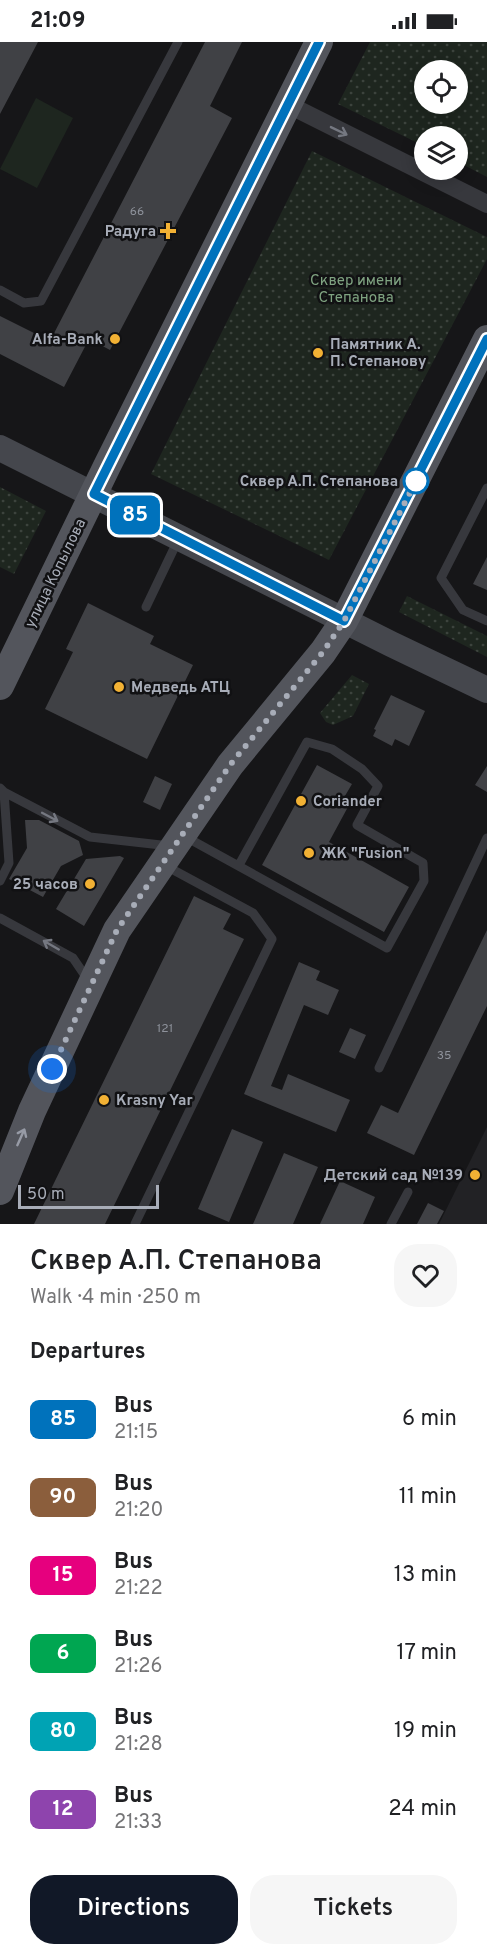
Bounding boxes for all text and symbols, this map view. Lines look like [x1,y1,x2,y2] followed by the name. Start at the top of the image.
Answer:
[30,8,86,35] text: 21:09
[414,60,468,180] map controls
[414,60,468,114] button: locate
[329,125,347,137] one-way arrow
[414,126,468,180] button: layers
[130,204,144,220] house number: 66
[105,223,156,242] place label: Радуга
[161,224,175,238] marker: Радуга
[310,272,402,308] park label: Сквер имени Степанова
[32,331,103,350] place label: Alfa-Bank
[108,332,122,346] marker: Alfa-Bank
[330,336,427,372] place label: Памятник А. П. Степанову
[311,346,325,360] marker: Памятник А. П. Степанову
[403,468,429,494] marker: Сквер А.П. Степанова
[240,473,398,492] place label: Сквер А.П. Степанова
[108,496,162,534] line badge: 85
[122,502,148,529] text: 85
[22,516,91,631] street label: улица Копылова
[131,679,230,698] place label: Медведь АТЦ
[112,680,126,694] marker: Медведь АТЦ
[313,793,383,812] place label: Coriander
[294,794,308,808] marker: Coriander
[41,812,59,823] one-way arrow
[321,845,409,864] place label: ЖК "Fusion"
[302,846,316,860] marker: ЖК "Fusion"
[13,876,78,895] place label: 25 часов
[83,877,97,891] marker: 25 часов
[43,939,60,951] one-way arrow
[157,1021,173,1037] house number: 121
[437,1048,451,1064] house number: 35
[37,1054,67,1084] your location
[116,1092,193,1111] place label: Krasny Yar
[97,1093,111,1107] marker: Krasny Yar
[16,1128,27,1146] one-way arrow
[324,1167,463,1186] place label: Детский сад №139
[468,1168,482,1182] marker: Детский сад №139
[18,1182,159,1210] scale bar
[27,1185,65,1205] text: 50 m
[30,1244,322,1280] text: Сквер А.П. Степанова
[394,1244,457,1307] button: heart
[30,1285,201,1311] text: Walk · 4 min · 250 m
[30,1339,146,1366] text: Departures
[114,1393,153,1420] text: Bus
[50,1406,76,1433] text: 85
[402,1406,457,1433] text: 6 min
[114,1420,158,1446] text: 21:15
[114,1471,153,1498] text: Bus
[50,1484,76,1511] text: 90
[399,1484,457,1511] text: 11 min
[114,1498,163,1524] text: 21:20
[114,1549,153,1576] text: Bus
[52,1562,74,1589] text: 15
[394,1562,457,1589] text: 13 min
[114,1576,163,1602] text: 21:22
[114,1627,153,1654] text: Bus
[57,1640,69,1667] text: 6
[397,1640,457,1667] text: 17 min
[114,1654,162,1680] text: 21:26
[114,1705,153,1732] text: Bus
[50,1718,76,1745] text: 80
[394,1718,457,1745] text: 19 min
[114,1732,163,1758] text: 21:28
[114,1783,153,1810] text: Bus
[52,1796,74,1823] text: 12
[388,1796,457,1823] text: 24 min
[114,1810,162,1836] text: 21:33
[30,1875,238,1944] button: Directions
[250,1875,457,1944] button: Tickets

